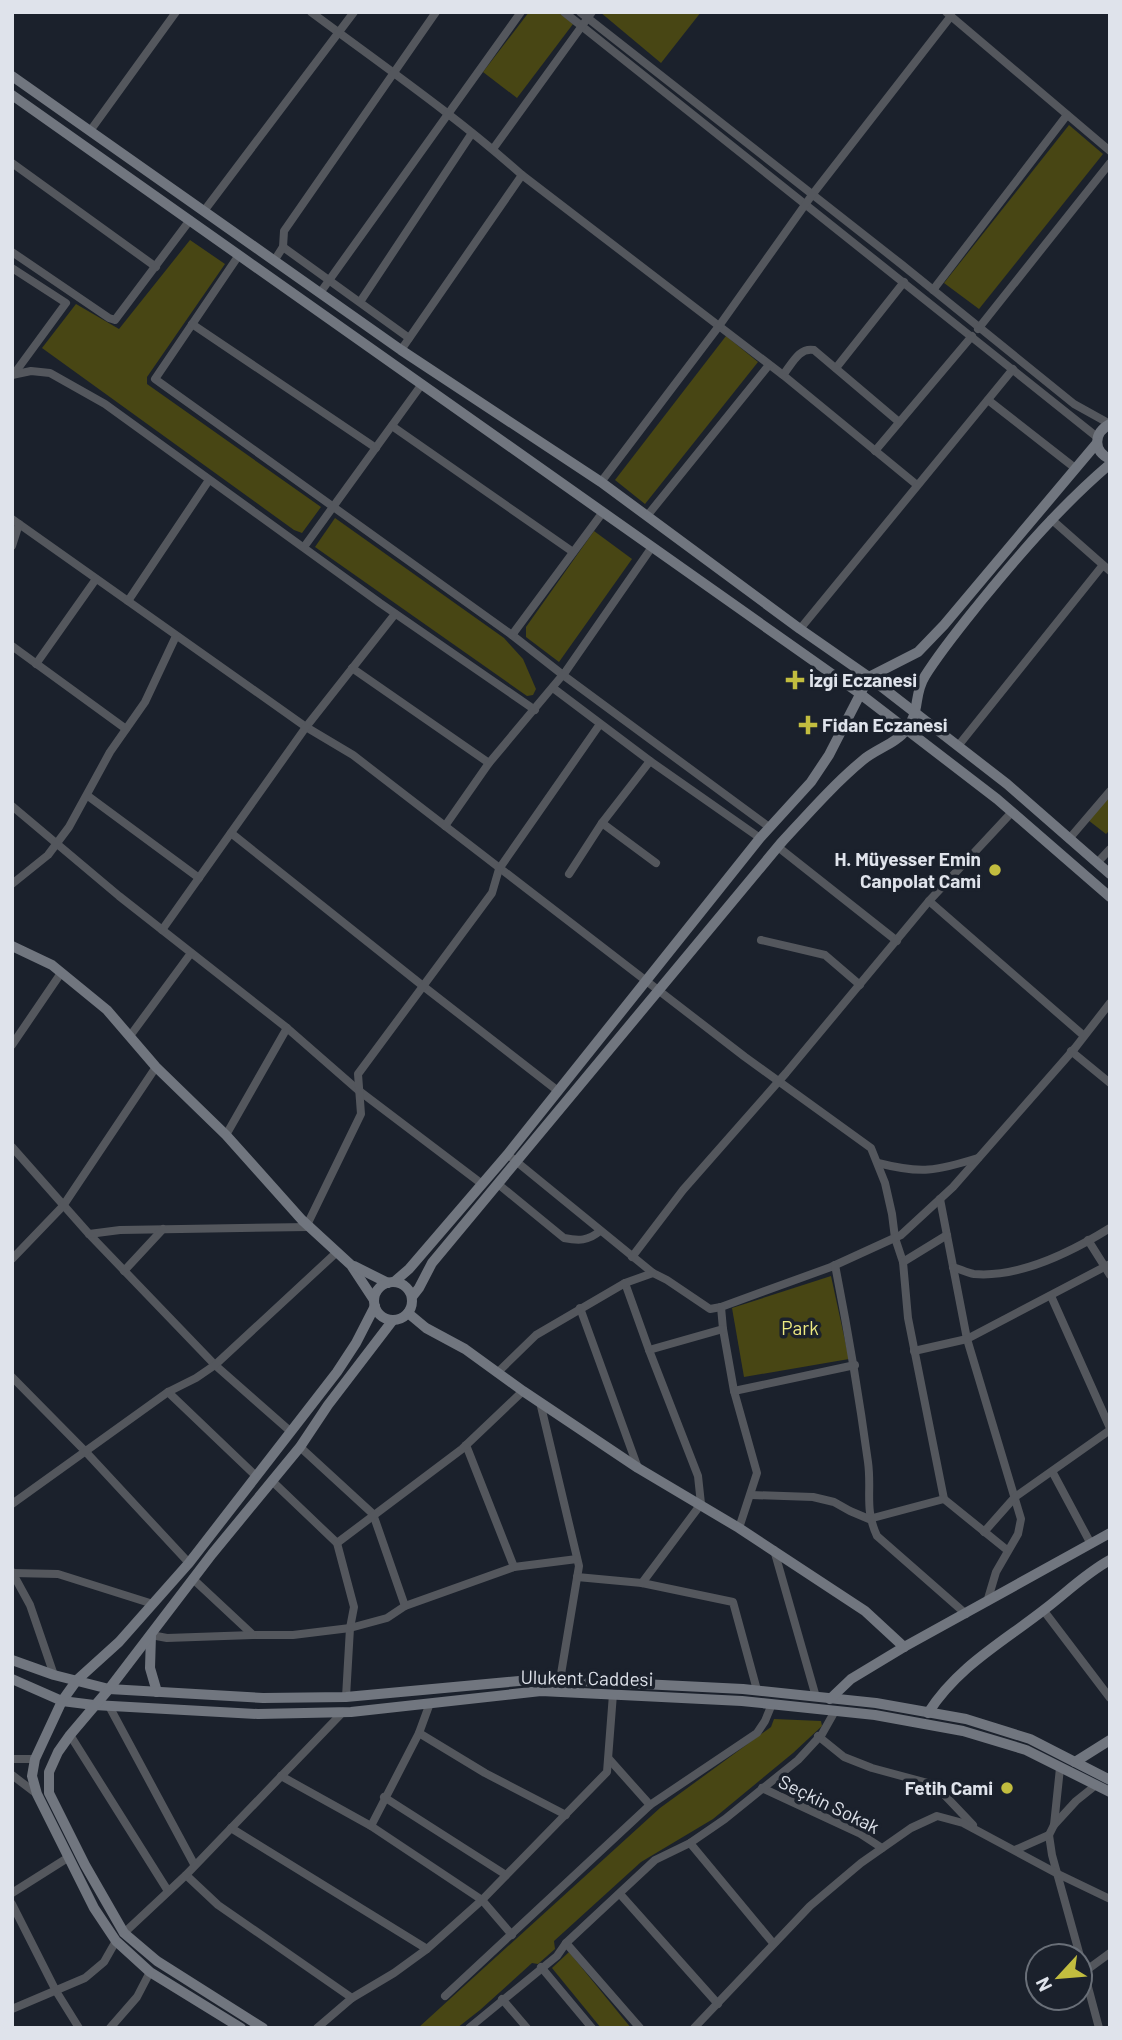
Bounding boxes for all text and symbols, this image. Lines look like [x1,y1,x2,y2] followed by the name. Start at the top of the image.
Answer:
[809,668,917,691] place label: İzgi Eczanesi
[787,672,803,688] marker: İzgi Eczanesi
[822,713,948,736] place label: Fidan Eczanesi
[800,717,816,733] marker: Fidan Eczanesi
[834,847,981,892] place label: H. Müyesser Emin Canpolat Cami
[987,862,1003,878] marker: H. Müyesser Emin Canpolat Cami
[781,1316,819,1339] park label: Park
[520,1665,654,1690] street label: Ulukent Caddesi
[775,1769,883,1838] street label: Seçkin Sokak
[905,1776,993,1799] place label: Fetih Cami
[999,1780,1015,1796] marker: Fetih Cami
[1024,1942,1094,2012] north arrow
[1030,1974,1056,1995] text: N

